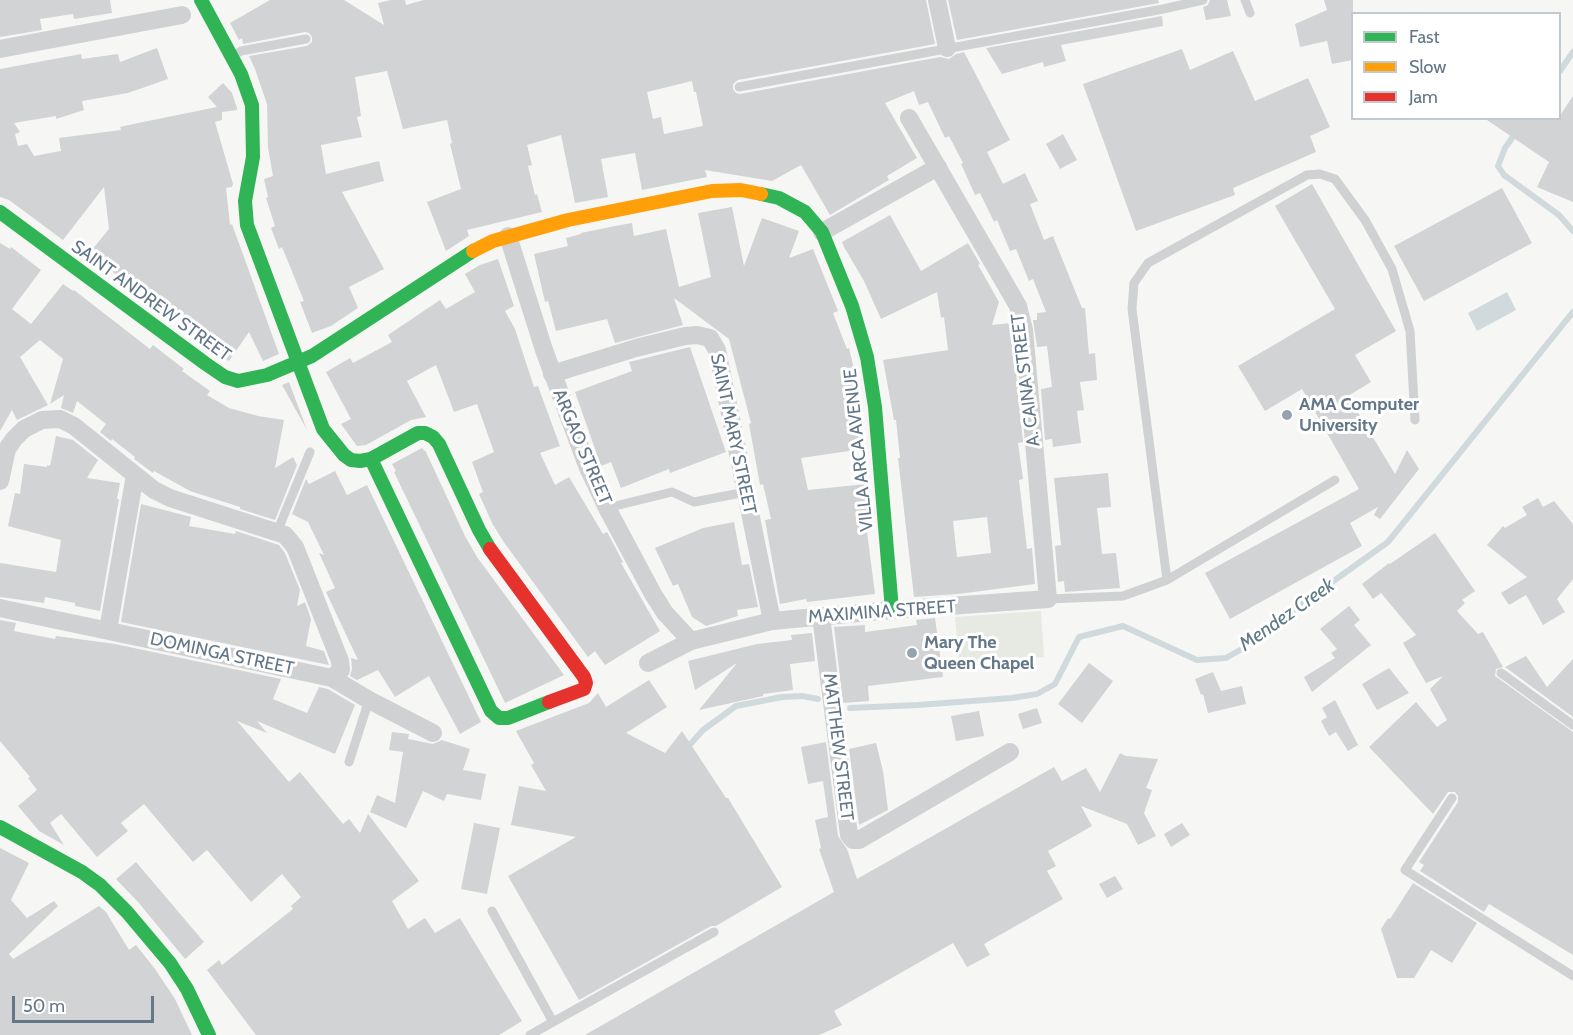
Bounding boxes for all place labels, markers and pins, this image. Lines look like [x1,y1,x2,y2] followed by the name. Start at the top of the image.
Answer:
[1299,394,1419,436] place label: AMA Computer University
[1280,408,1294,422] marker: AMA Computer University
[924,632,1034,674] place label: Mary The Queen Chapel
[905,646,919,660] marker: Mary The Queen Chapel

